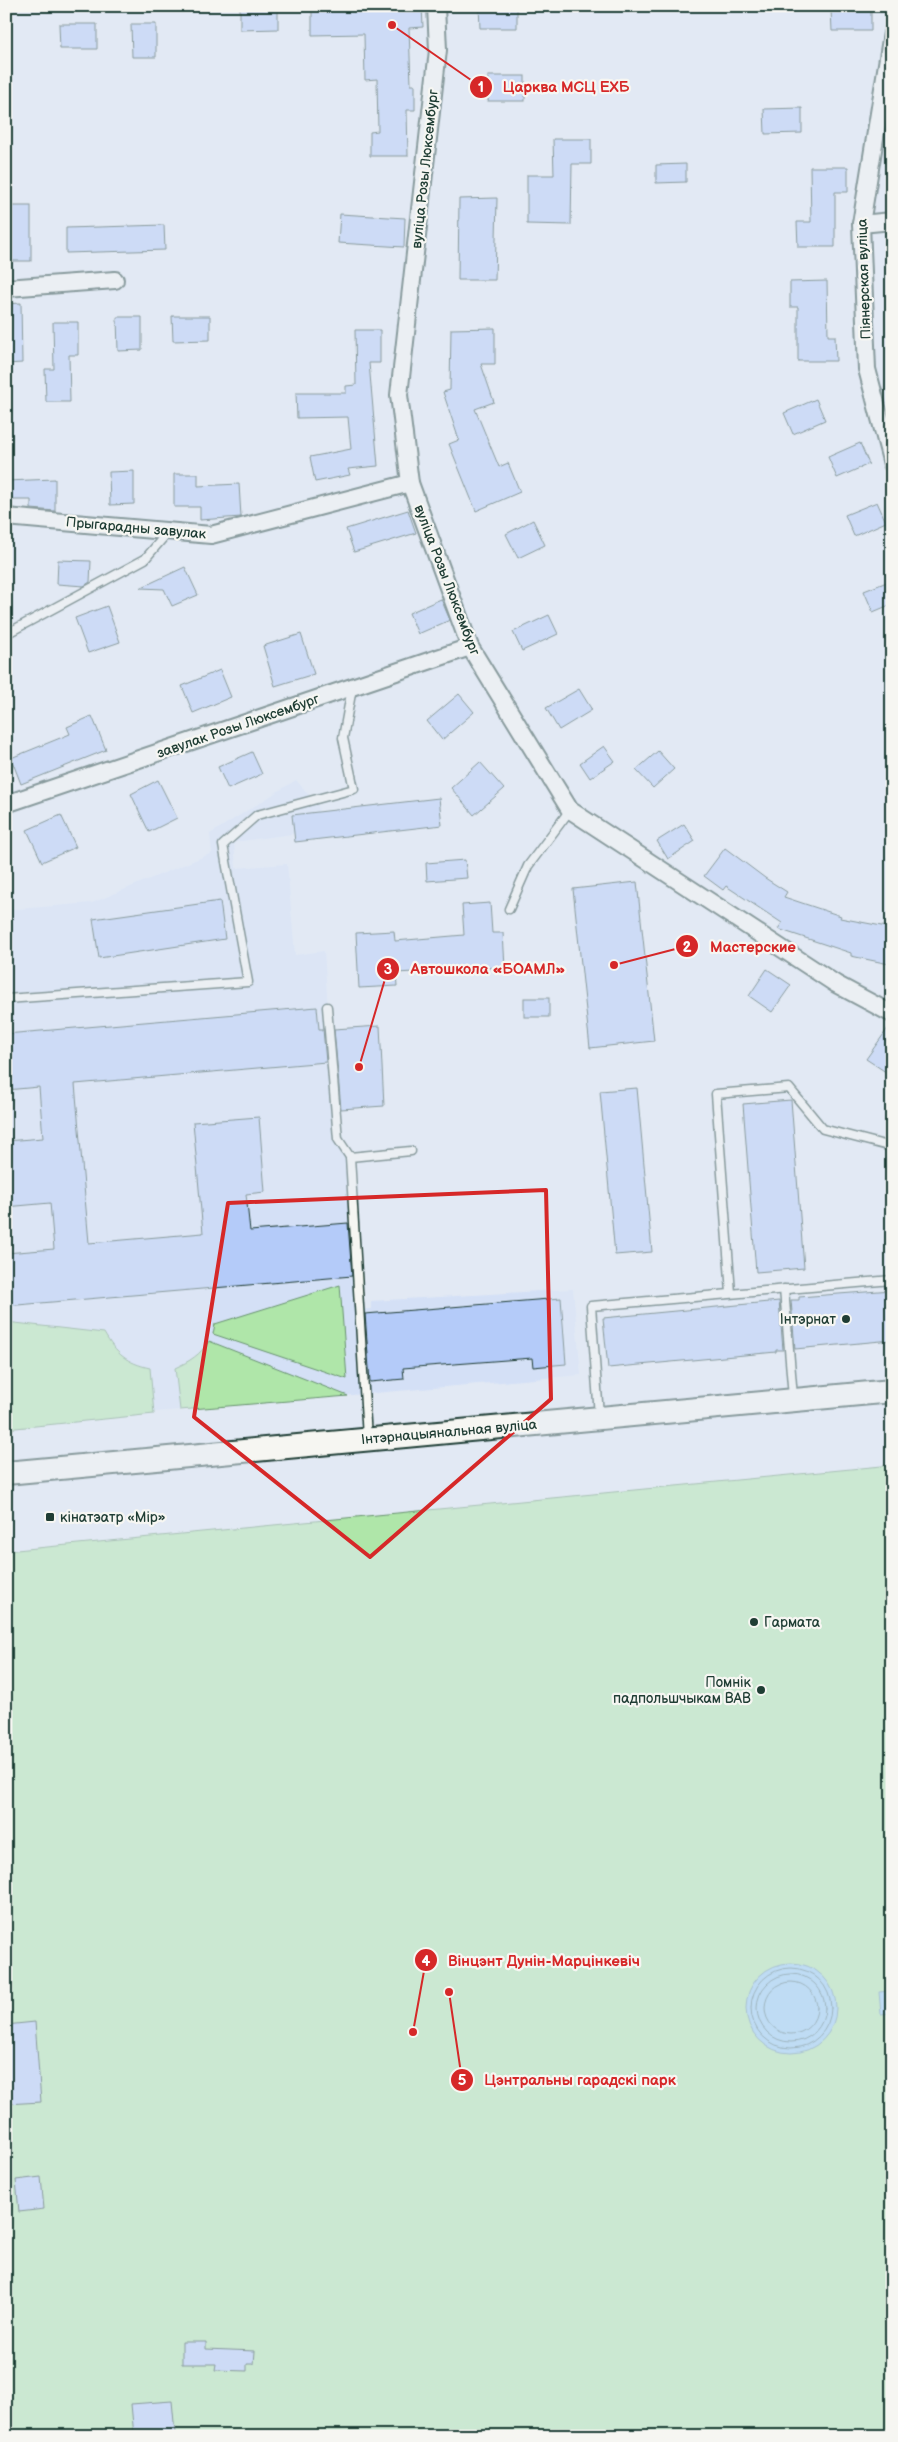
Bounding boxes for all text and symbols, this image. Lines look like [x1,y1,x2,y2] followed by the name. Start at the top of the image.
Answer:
[468,72,640,102] callout: Царква МСЦ ЕХБ
[478,78,484,97] text: 1
[503,78,630,97] text: Царква МСЦ ЕХБ
[408,88,442,249] street label: вуліца Розы Люксембург
[853,218,875,340] street label: Піянерская вуліца
[410,502,484,658] street label: вуліца Розы Люксембург
[65,513,207,543] street label: Прыгарадны завулак
[154,690,322,762] street label: завулак Розы Люксембург
[675,931,805,961] callout: Мастерские
[683,938,692,957] text: 2
[710,938,796,957] text: Мастерские
[376,954,576,984] callout: Автошкола «БОАМЛ»
[384,960,393,979] text: 3
[410,960,566,979] text: Автошкола «БОАМЛ»
[780,1311,836,1328] place label: Інтэрнат
[840,1313,852,1325] marker: Інтэрнат
[360,1416,538,1448] street label: Інтэрнацыянальная вуліца
[60,1509,166,1526] place label: кінатэатр «Мір»
[44,1511,56,1523] marker: кінатэатр «Мір»
[764,1614,821,1631] place label: Гармата
[748,1616,760,1628] marker: Гармата
[613,1674,752,1707] place label: Помнік падпольшчыкам ВАВ
[755,1684,767,1696] marker: Помнік падпольшчыкам ВАВ
[413,1945,650,1975] callout: Вінцэнт Дунін-Марцінкевіч
[422,1952,431,1971] text: 4
[448,1952,640,1971] text: Вінцэнт Дунін-Марцінкевіч
[449,2065,686,2095] callout: Цэнтральны гарадскі парк
[458,2071,467,2090] text: 5
[484,2071,677,2090] text: Цэнтральны гарадскі парк

